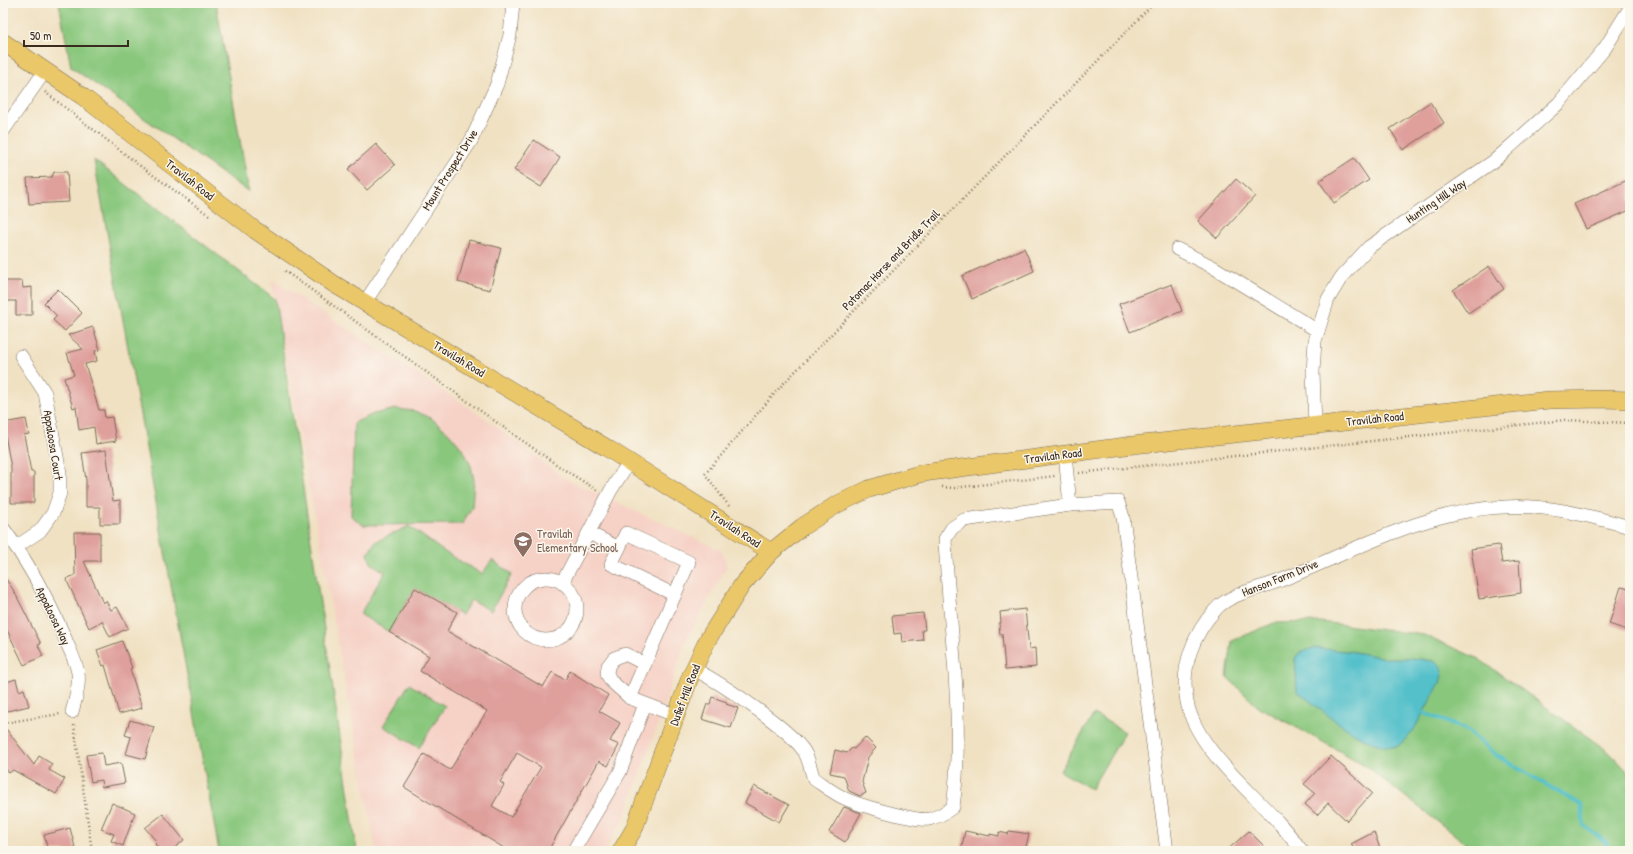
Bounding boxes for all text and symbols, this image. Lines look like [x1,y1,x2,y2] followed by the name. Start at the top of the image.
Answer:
[24,22,128,48] scale bar
[30,27,51,44] text: 50 m
[418,126,482,214] street label: Mount Prospect Drive
[162,155,219,204] street label: Travilah Road
[1402,174,1469,227] street label: Hunting Hill Way
[838,205,944,314] street label: Potomac Horse and Bridle Trail
[430,336,489,381] street label: Travilah Road
[1345,407,1405,430] street label: Travilah Road
[40,409,68,482] street label: Appaloosa Court
[1023,444,1083,467] street label: Travilah Road
[706,506,764,552] street label: Travilah Road
[537,525,619,556] place label: Travilah Elementary School
[512,530,534,558] school or university icon: Travilah Elementary School
[1239,554,1321,601] street label: Hanson Farm Drive
[32,584,75,648] street label: Appaloosa Way
[665,661,704,728] street label: Dufief Mill Road

